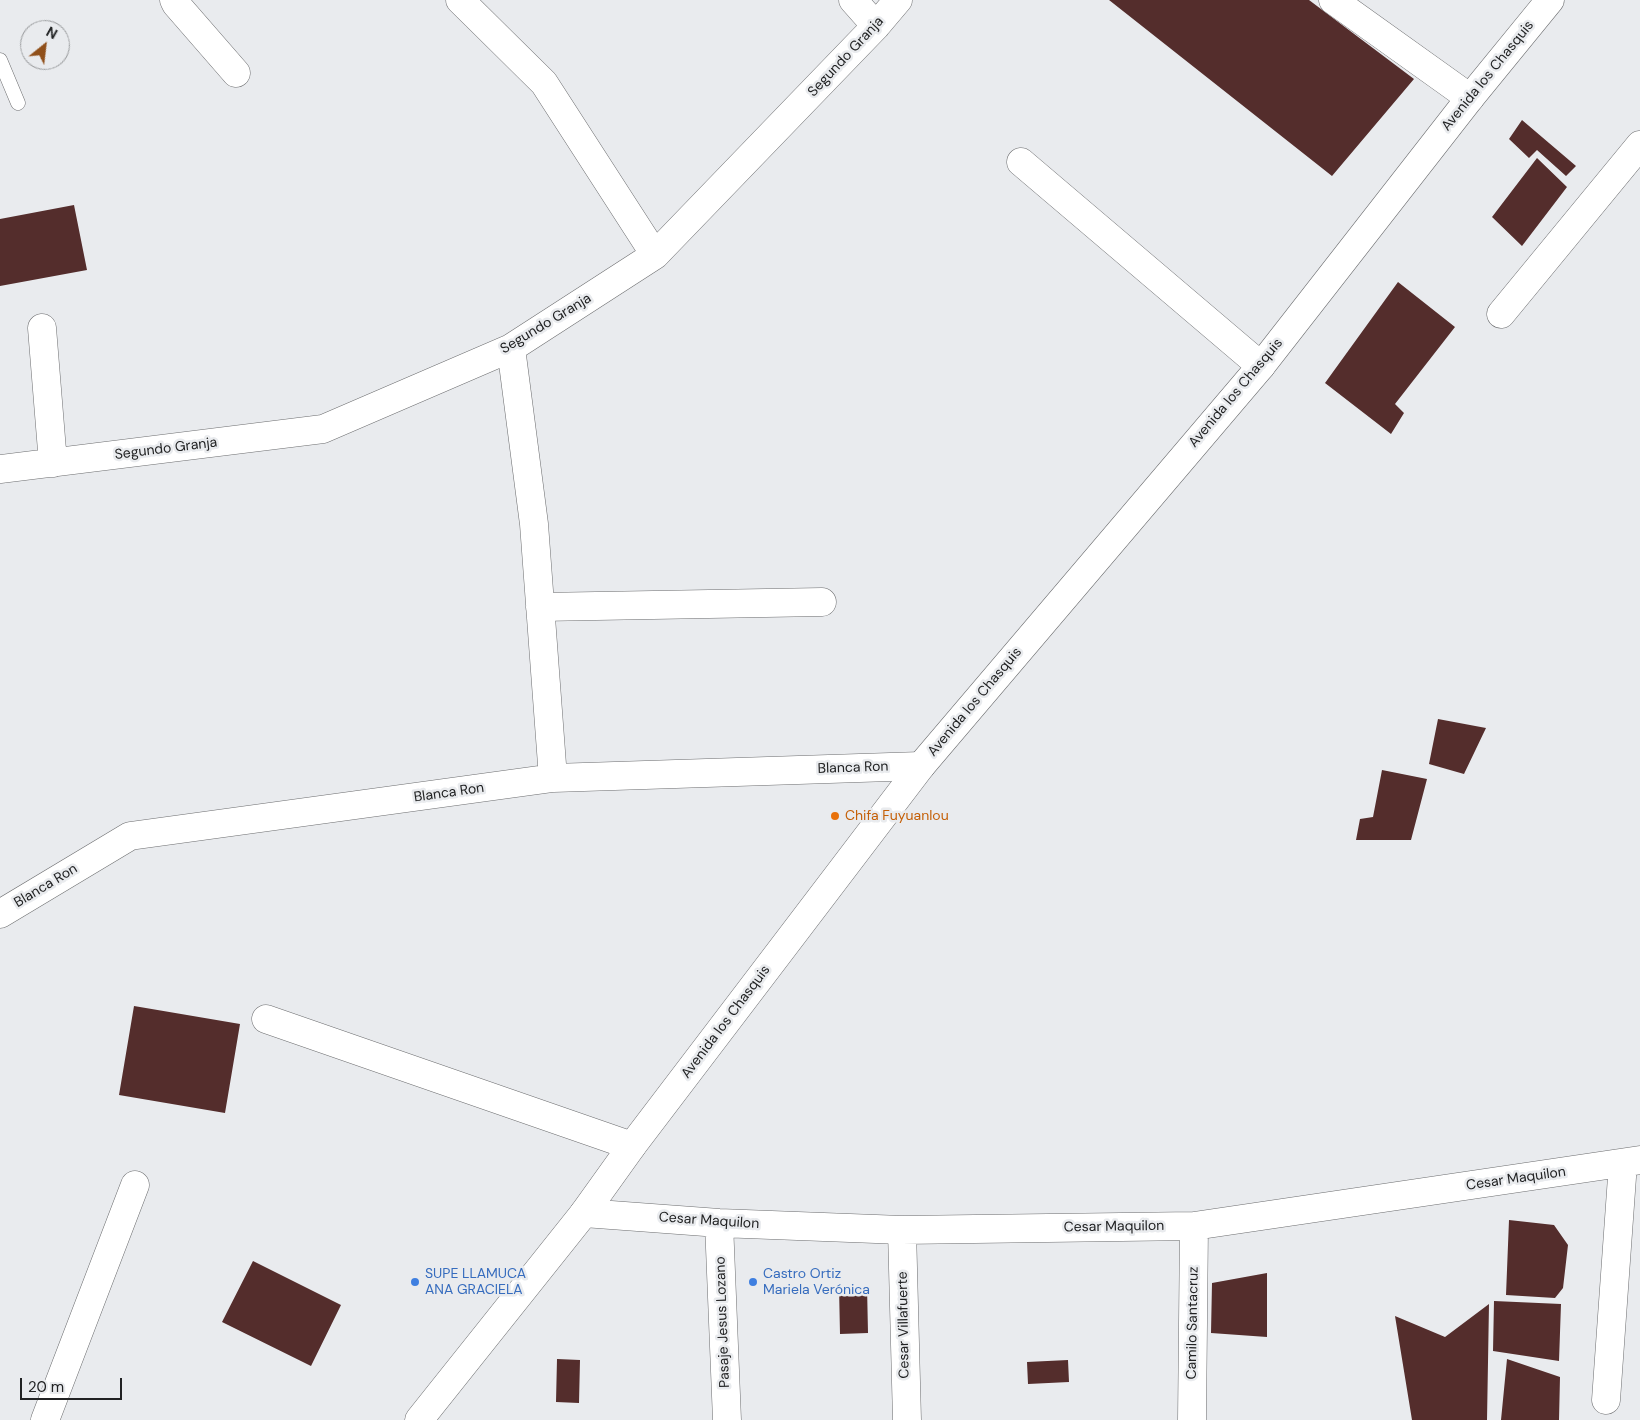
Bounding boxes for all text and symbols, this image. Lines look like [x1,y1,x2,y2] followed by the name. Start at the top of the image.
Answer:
[805,14,887,100] street label: Segundo Granja
[1438,17,1538,135] street label: Avenida los Chasquis
[20,20,70,70] north arrow
[43,22,61,43] text: N
[497,290,595,358] street label: Segundo Granja
[1185,335,1287,451] street label: Avenida los Chasquis
[114,434,218,464] street label: Segundo Granja
[924,644,1026,760] street label: Avenida los Chasquis
[817,758,889,778] street label: Blanca Ron
[413,780,485,806] street label: Blanca Ron
[845,808,949,824] place label: Chifa Fuyuanlou
[829,810,841,822] marker: Chifa Fuyuanlou
[11,861,81,911] street label: Blanca Ron
[678,962,774,1082] street label: Avenida los Chasquis
[1465,1164,1567,1194] street label: Cesar Maquilon
[658,1209,760,1233] street label: Cesar Maquilon
[1064,1218,1164,1236] street label: Cesar Maquilon
[712,1256,734,1388] street label: Pasaje Jesus Lozano
[425,1266,526,1298] place label: SUPE LLAMUCA ANA GRACIELA
[763,1266,870,1298] place label: Castro Ortiz Mariela Verónica
[1184,1266,1202,1380] street label: Camilo Santacruz
[895,1271,913,1379] street label: Cesar Villafuerte
[409,1276,421,1288] marker: SUPE LLAMUCA ANA GRACIELA
[747,1276,759,1288] marker: Castro Ortiz Mariela Verónica
[22,1368,125,1400] scale bar
[28,1377,64,1397] text: 20 m

